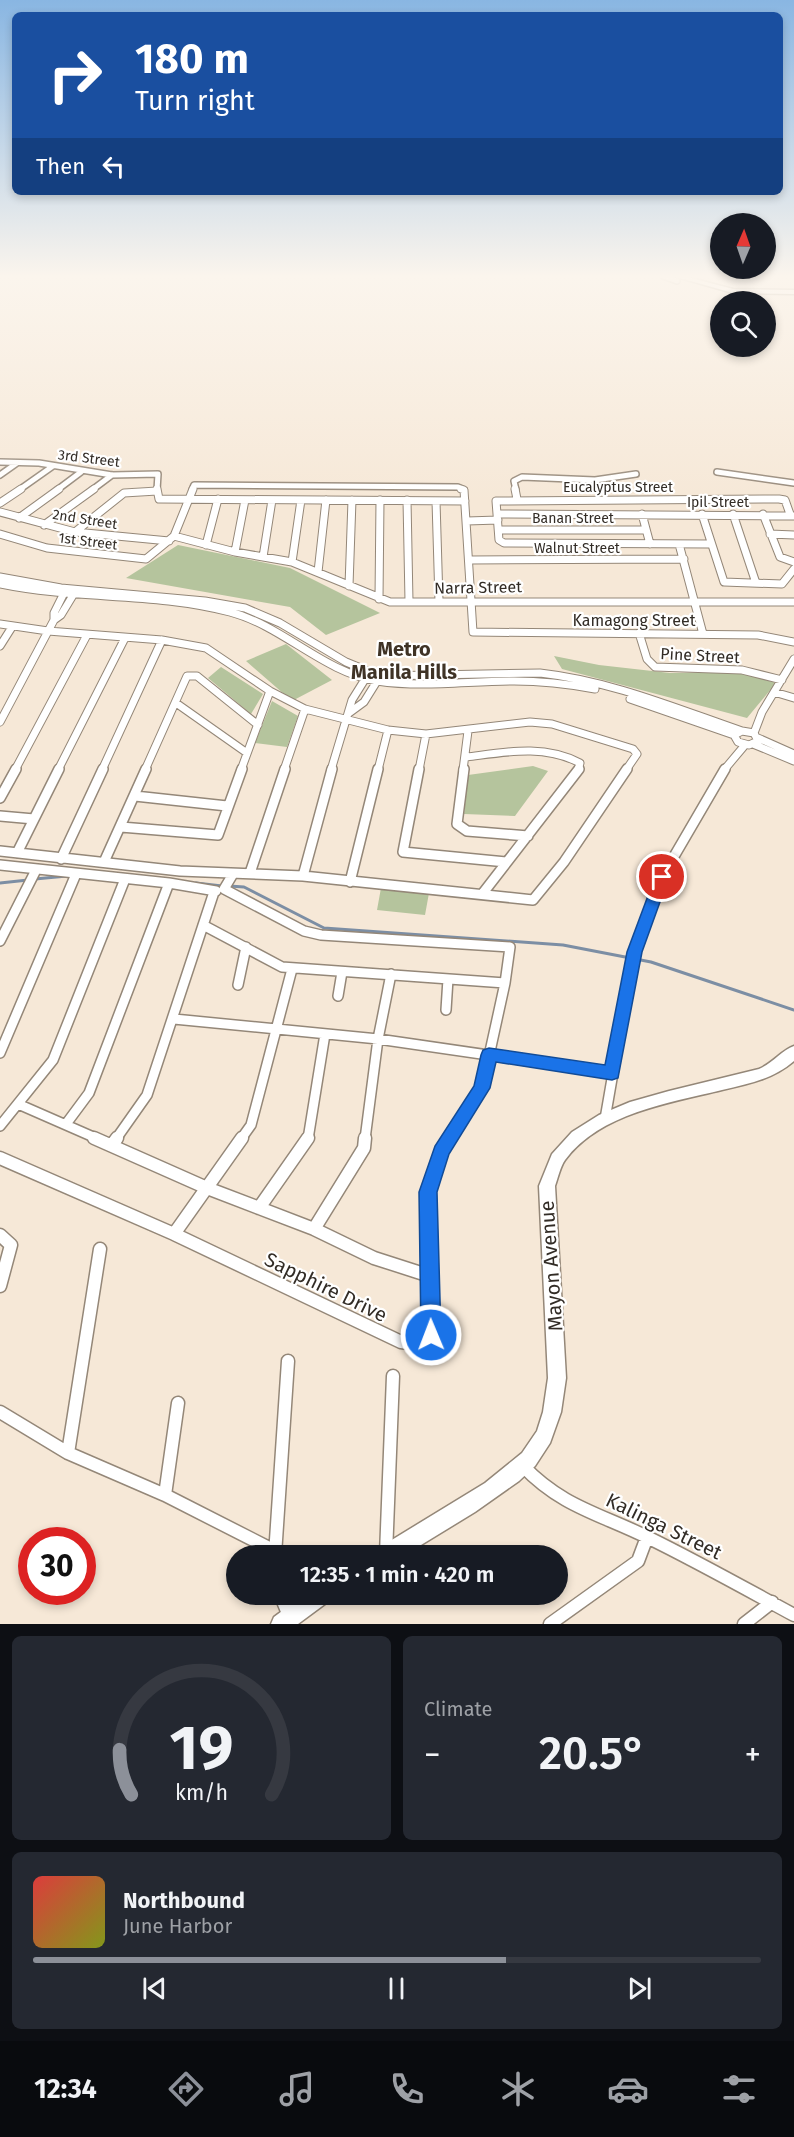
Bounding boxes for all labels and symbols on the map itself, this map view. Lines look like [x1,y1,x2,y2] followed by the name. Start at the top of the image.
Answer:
[710,213,776,279] north arrow
[57,446,122,471] street label: 3rd Street
[563,479,674,496] street label: Eucalyptus Street
[687,494,750,511] street label: Ipil Street
[51,506,119,533] street label: 2nd Street
[532,510,615,527] street label: Banan Street
[57,529,119,554] street label: 1st Street
[534,540,621,557] street label: Walnut Street
[434,577,522,598] street label: Narra Street
[572,611,696,630] street label: Kamagong Street
[351,637,457,684] district label: Metro Manila Hills
[660,644,740,667] street label: Pine Street
[636,851,687,902] pin
[534,1200,568,1332] street label: Mayon Avenue
[261,1247,391,1327] street label: Sapphire Drive
[399,1303,463,1367] position arrow
[602,1488,727,1565] street label: Kalinga Street
[18,1527,96,1605] speed limit sign: 30

